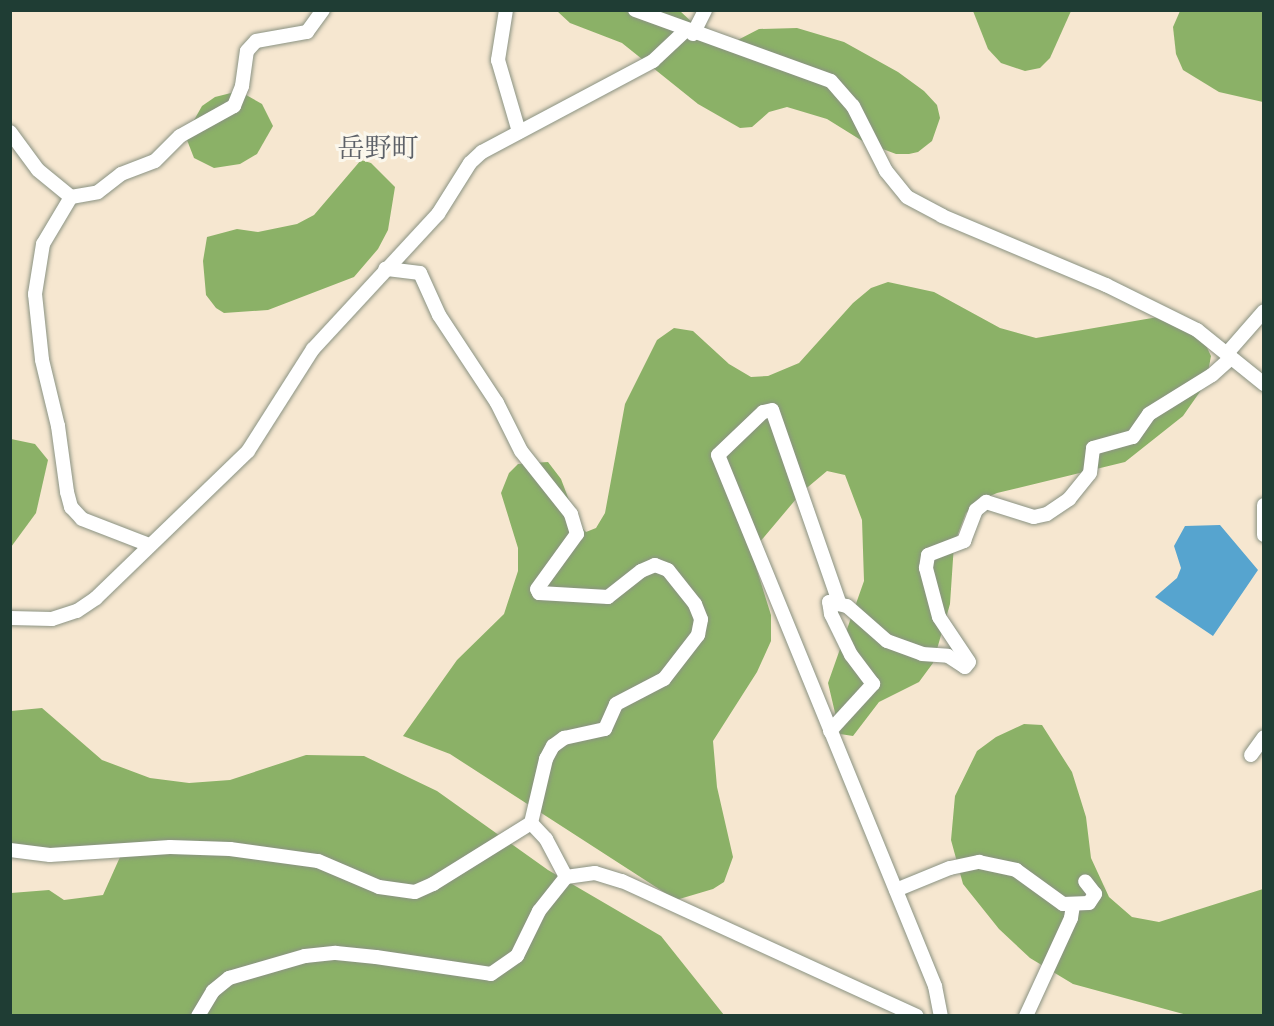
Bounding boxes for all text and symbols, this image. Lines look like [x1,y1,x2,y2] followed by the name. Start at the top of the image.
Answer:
[338,132,418,164] district label: 岳野町

